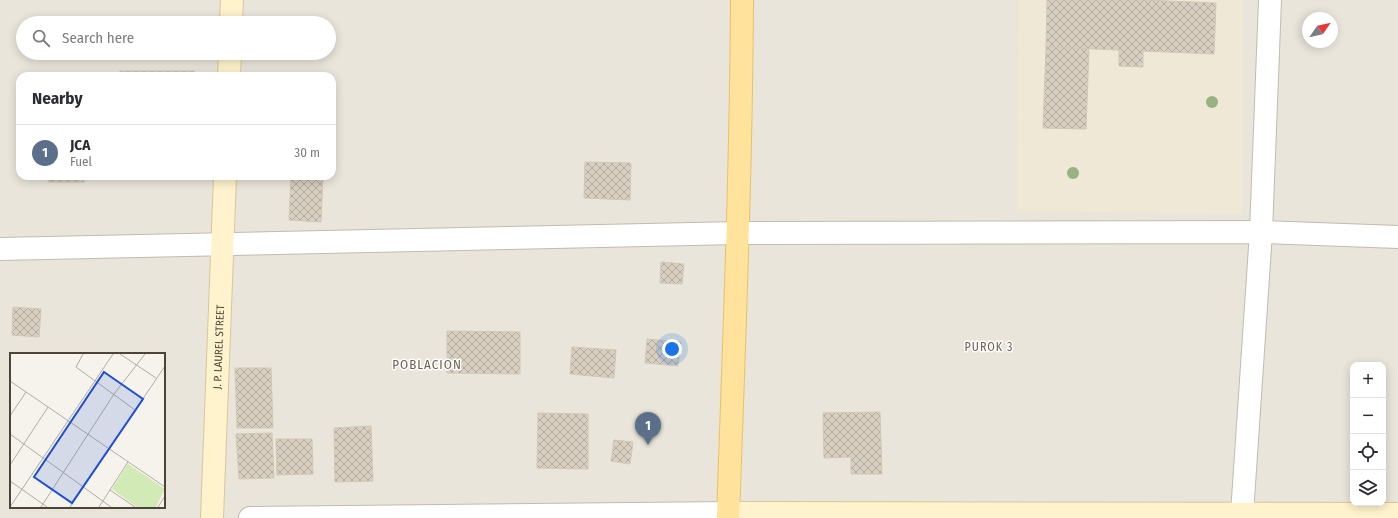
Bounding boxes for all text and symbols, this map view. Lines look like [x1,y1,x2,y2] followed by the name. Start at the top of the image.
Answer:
[1302,12,1338,48] north arrow
[16,16,336,60] search box
[30,27,52,49] icon: search
[62,29,134,47] text: Search here
[32,88,83,109] text: Nearby
[70,136,90,154] text: JCA
[42,145,48,160] text: 1
[294,145,320,160] text: 30 m
[70,154,92,169] text: Fuel
[211,304,227,390] street label: J. P. LAUREL STREET
[662,339,682,359] your location
[965,340,1013,354] district label: PUROK 3
[10,353,165,508] inset map
[392,357,462,372] district label: POBLACION
[1350,362,1386,506] map controls
[1350,362,1386,398] button: +
[1350,398,1386,434] button: −
[635,412,661,445] pin: 1
[1350,434,1386,470] button: locate
[1350,470,1386,506] button: layers

